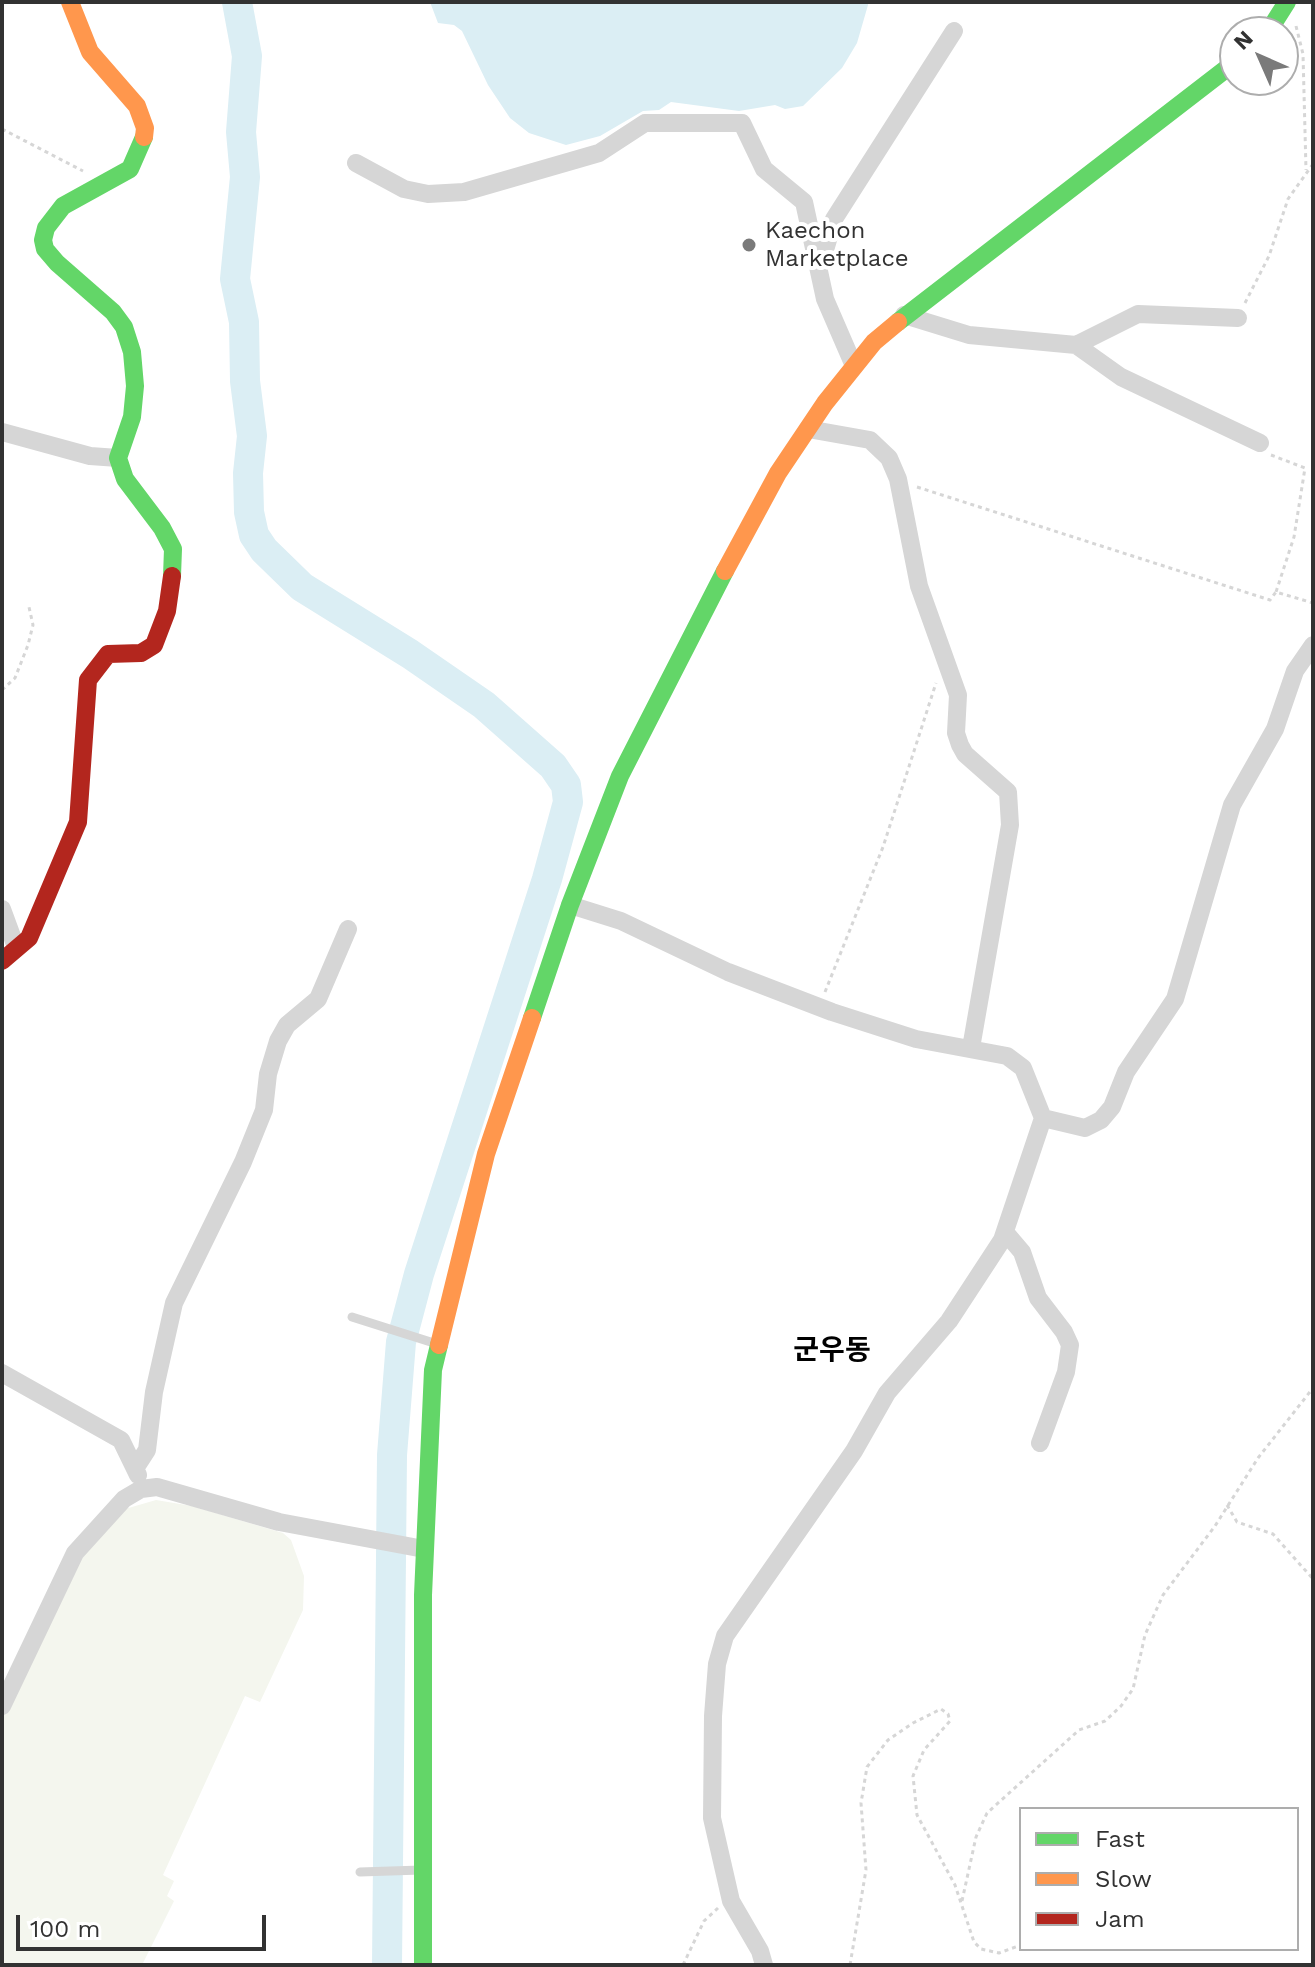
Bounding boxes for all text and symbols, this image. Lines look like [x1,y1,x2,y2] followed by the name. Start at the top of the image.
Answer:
[1219,16,1299,96] north arrow
[1228,25,1258,55] text: N
[765,217,909,273] place label: Kaechon Marketplace
[740,236,758,254] marker: Kaechon Marketplace
[793,1334,871,1368] district label: 군우동
[1019,1807,1299,1951] legend
[1095,1825,1145,1853] text: Fast
[1095,1865,1152,1893] text: Slow
[20,1899,270,1949] scale bar
[1095,1905,1145,1933] text: Jam
[30,1915,100,1943] text: 100 m

